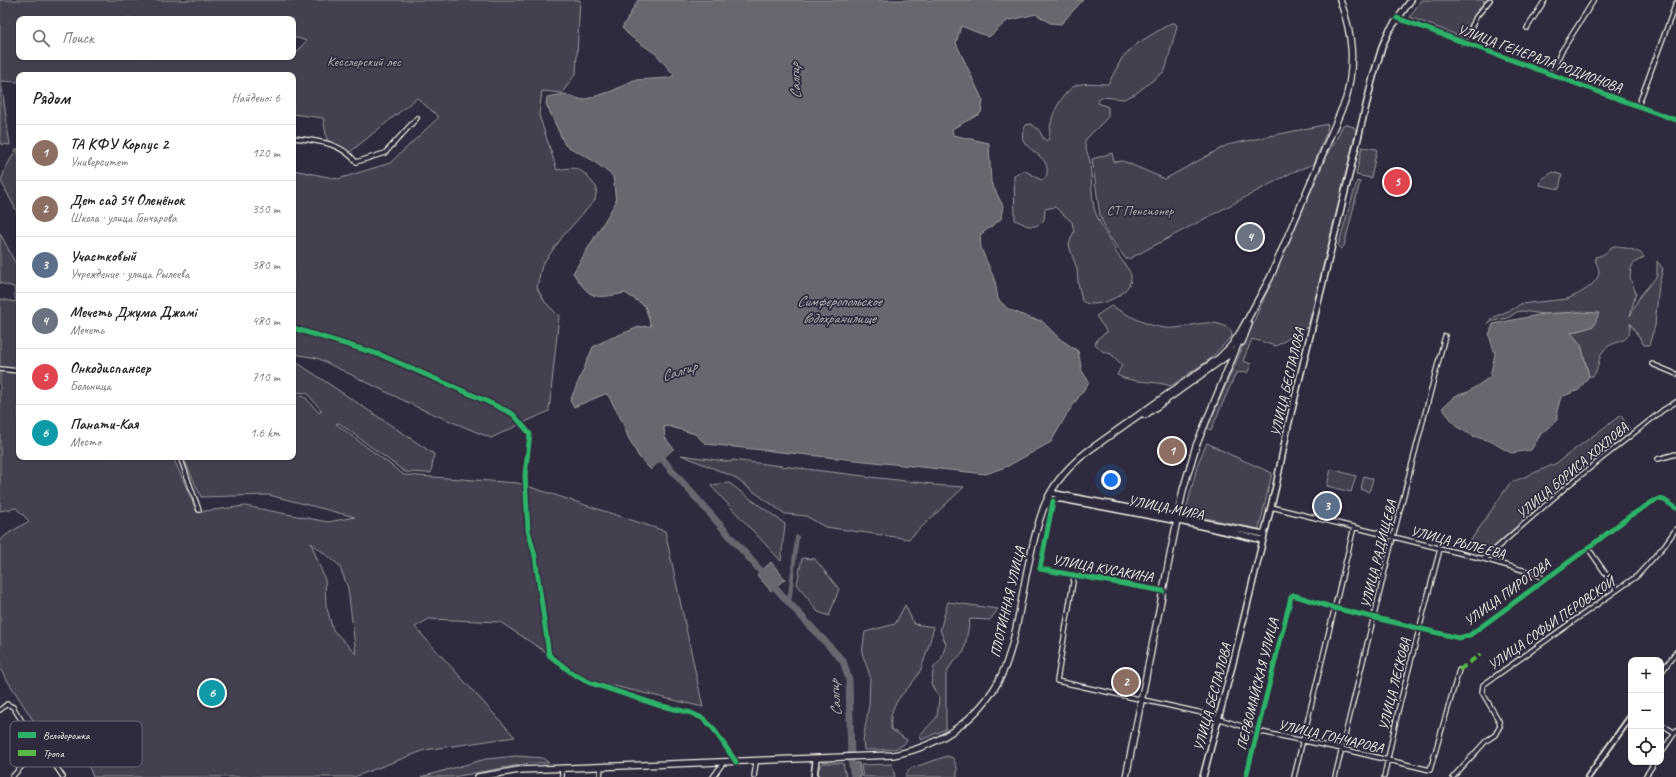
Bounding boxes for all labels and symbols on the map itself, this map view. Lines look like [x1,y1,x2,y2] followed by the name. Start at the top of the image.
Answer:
[1455,21,1626,97] street label: УЛИЦА ГЕНЕРАЛА РОДИОНОВА
[327,53,402,70] park label: Кесслерский лес
[785,60,806,99] water label: Салгир
[1384,167,1410,197] pin: 5
[1106,202,1174,219] park label: СТ Пенсионер
[1237,222,1263,252] pin: 4
[797,292,883,328] water label: Симферопольское водохранилище
[1267,325,1308,438] street label: УЛИЦА БЕСПАЛОВА
[659,356,701,386] water label: Салгир
[1513,418,1632,522] street label: УЛИЦА БОРИСА ХОХЛОВА
[1159,436,1185,466] pin: 1
[1101,470,1121,490] your location
[1314,491,1340,521] pin: 3
[1127,492,1206,523] street label: УЛИЦА МИРА
[1357,498,1400,610] street label: УЛИЦА РАДИЩЕВА
[1409,522,1508,563] street label: УЛИЦА РЫЛЕЕВА
[987,544,1029,659] street label: ПЛОТИННАЯ УЛИЦА
[1051,551,1155,586] street label: УЛИЦА КУСАКИНА
[1461,555,1554,629] street label: УЛИЦА ПИРОГОВА
[1485,572,1620,674] street label: УЛИЦА СОФЬИ ПЕРОВСКОЙ
[1233,616,1282,752] street label: ПЕРВОМАЙСКАЯ УЛИЦА
[1375,635,1414,732] street label: УЛИЦА ЛЕСКОВА
[1190,641,1235,753] street label: УЛИЦА БЕСПАЛОВА
[1113,667,1139,697] pin: 2
[825,677,846,717] water label: Салгир
[199,678,225,708] pin: 6
[1277,716,1386,757] street label: УЛИЦА ГОНЧАРОВА
[10,721,142,767] legend
[43,728,90,742] text: Велодорожка
[43,746,64,760] text: Тропа

